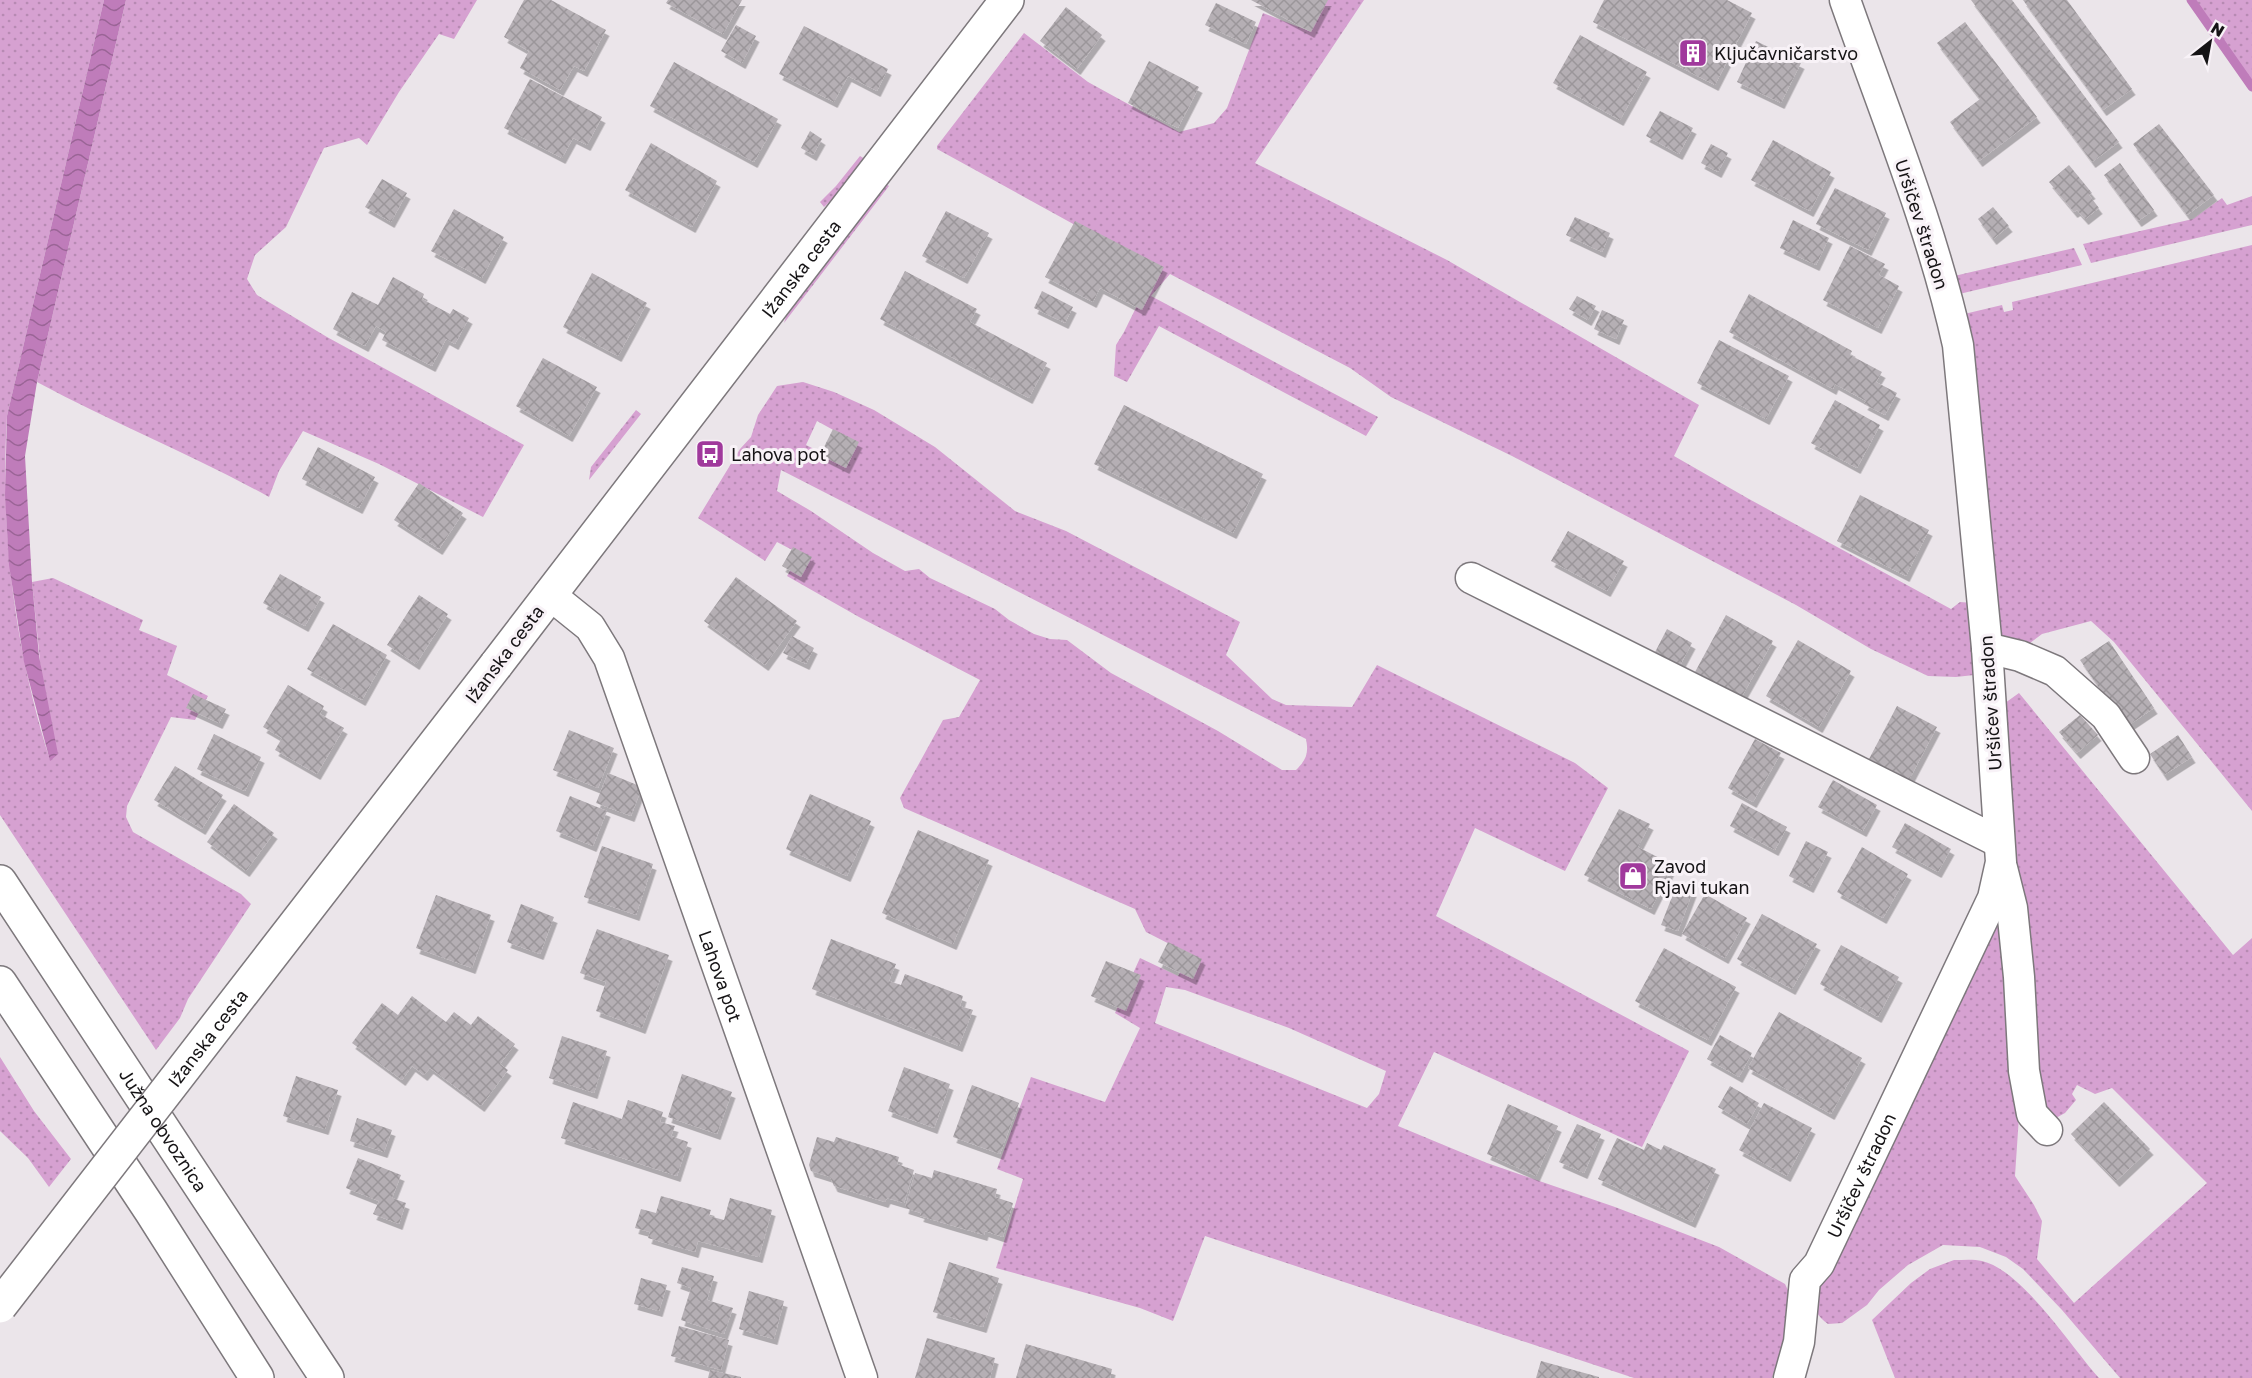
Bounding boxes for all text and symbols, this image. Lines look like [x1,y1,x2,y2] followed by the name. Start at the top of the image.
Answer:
[2180,12,2240,72] north arrow
[2207,17,2228,41] text: N
[1677,37,1709,69] building icon: Ključavničarstvo
[1714,42,1858,64] place label: Ključavničarstvo
[1891,156,1953,292] street label: Uršičev štradon
[756,215,845,322] street label: Ižanska cesta
[694,438,726,470] bus stop icon: Lahova pot
[731,443,826,465] place label: Lahova pot
[460,600,548,708] street label: Ižanska cesta
[1974,635,2006,771] street label: Uršičev štradon
[1654,855,1750,898] place label: Zavod Rjavi tukan
[1617,860,1649,892] shop icon: Zavod Rjavi tukan
[695,927,747,1025] street label: Lahova pot
[163,985,252,1091] street label: Ižanska cesta
[115,1064,212,1196] street label: Južna obvoznica
[1822,1109,1900,1241] street label: Uršičev štradon

